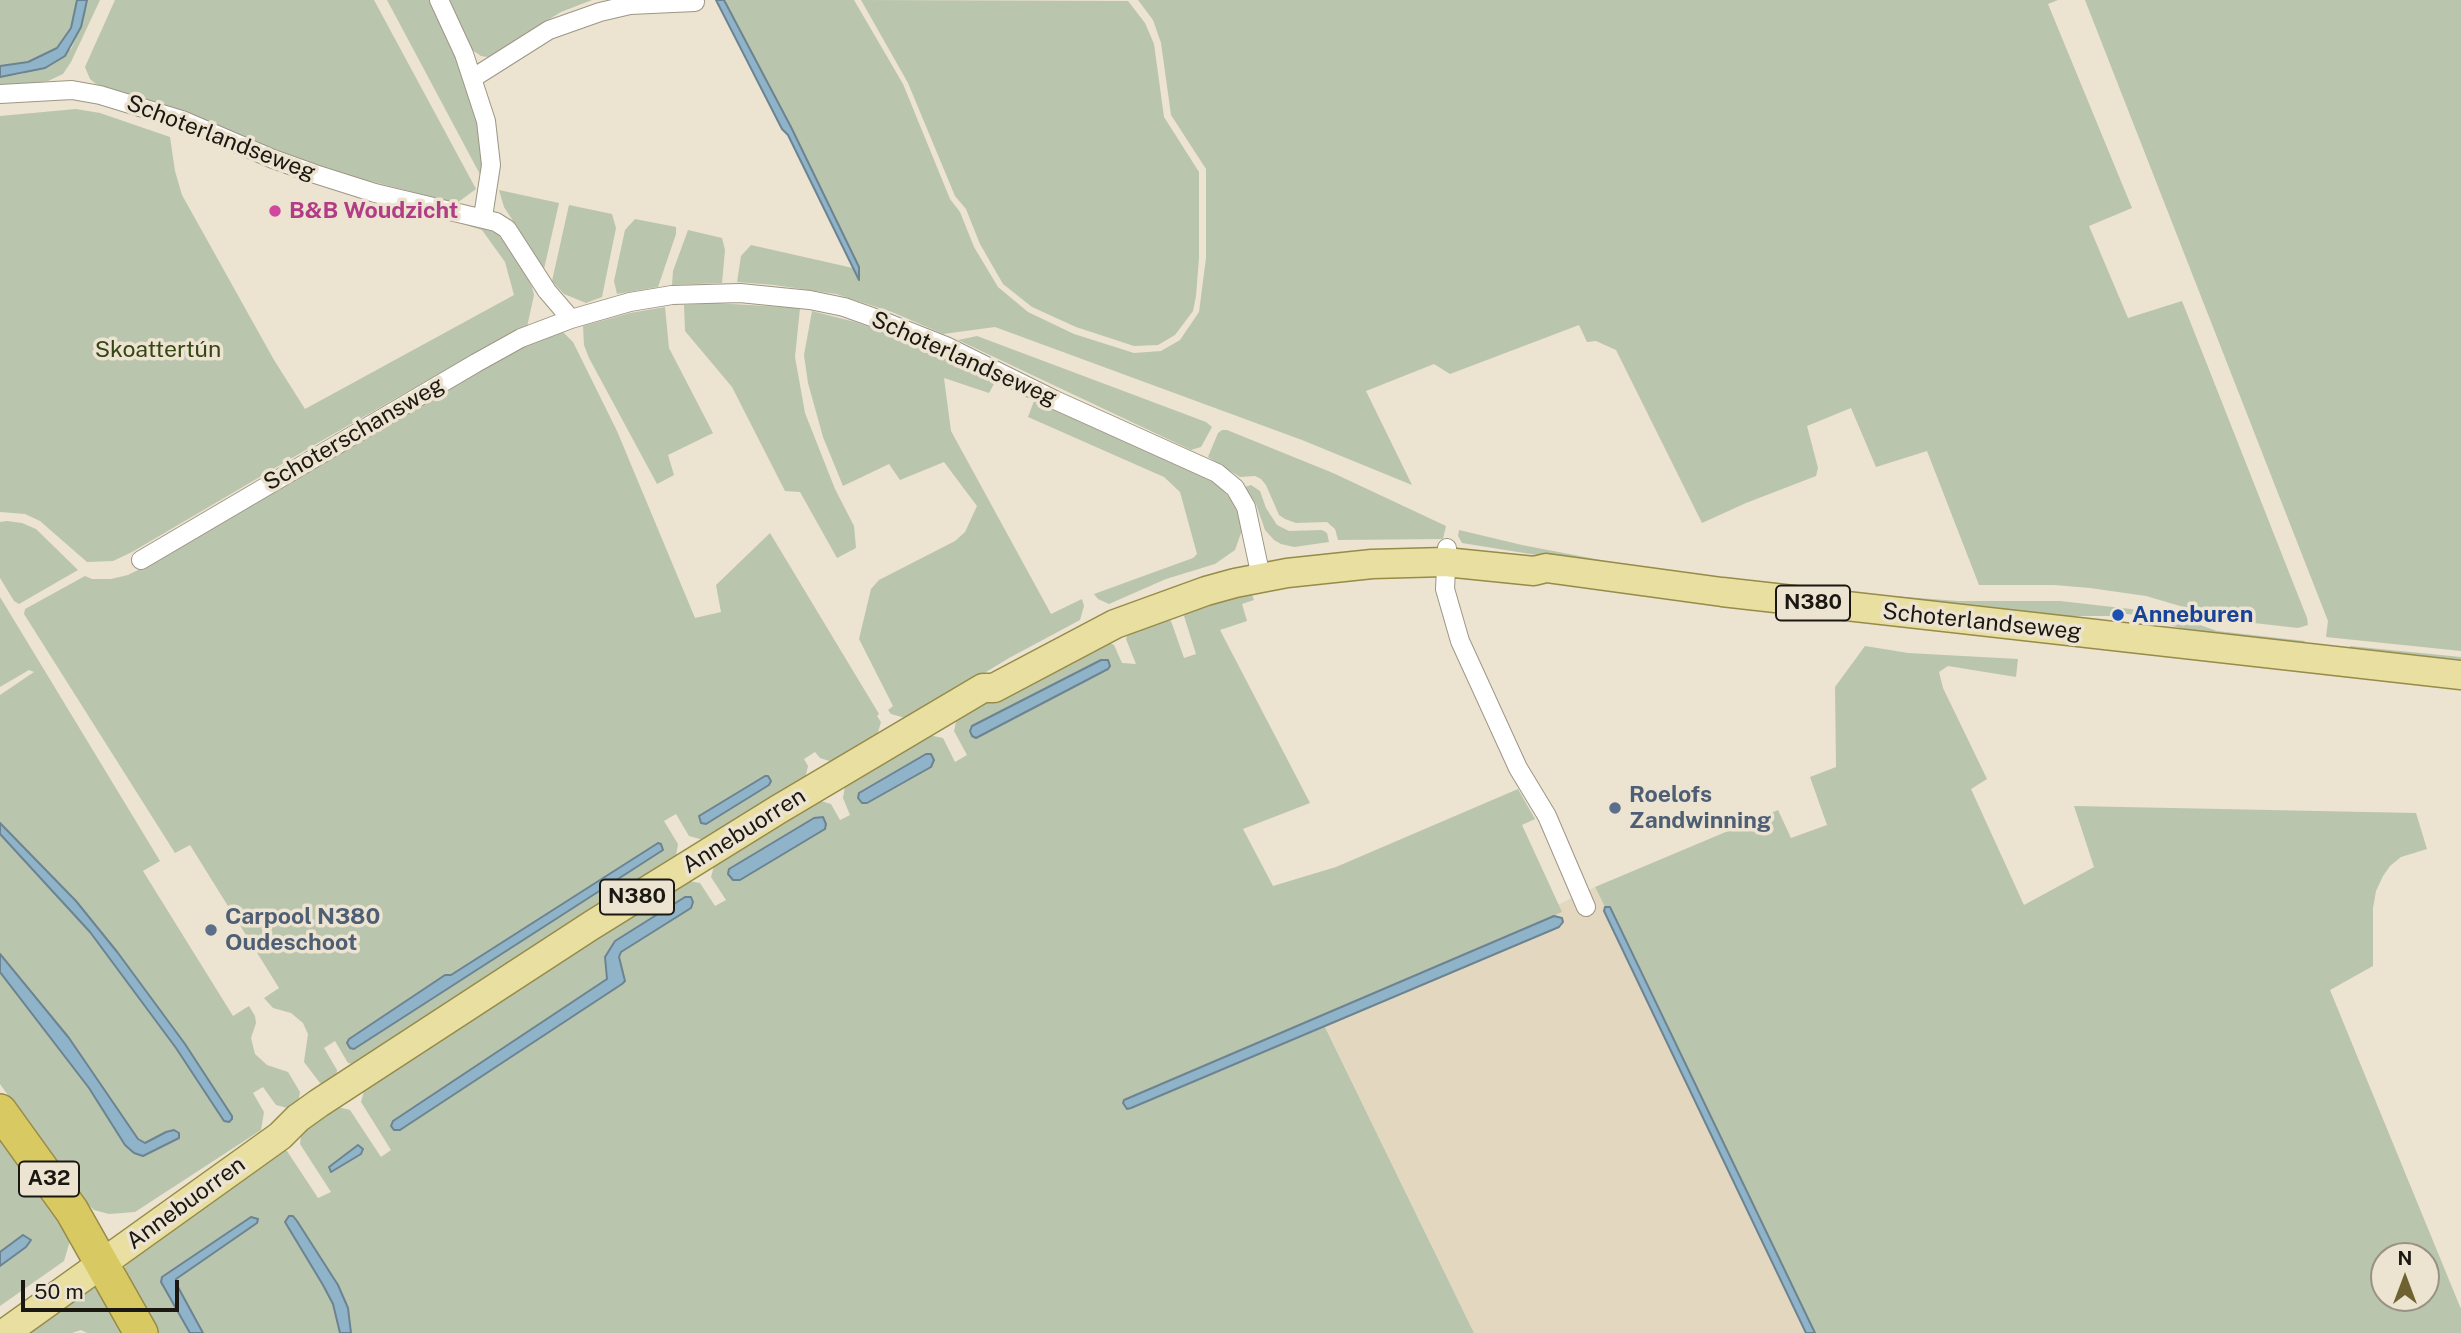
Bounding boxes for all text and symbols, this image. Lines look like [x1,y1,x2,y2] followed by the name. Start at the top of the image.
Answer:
[123,89,319,187] street label: Schoterlandseweg
[289,197,458,225] place label: B&B Woudzicht
[267,203,283,219] marker: B&B Woudzicht
[867,306,1061,412] street label: Schoterlandseweg
[95,336,221,364] park label: Skoattertún
[259,371,449,497] street label: Schoterschansweg
[1776,586,1850,620] road number: N380
[1881,598,2083,646] street label: Schoterlandseweg
[2132,601,2253,629] place label: Anneburen
[2110,607,2126,623] marker: Anneburen
[1629,781,1771,835] place label: Roelofs Zandwinning
[677,782,811,880] street label: Annebuorren
[1607,800,1623,816] marker: Roelofs Zandwinning
[600,880,674,914] road number: N380
[225,903,380,957] place label: Carpool N380 Oudeschoot
[203,922,219,938] marker: Carpool N380 Oudeschoot
[121,1151,251,1255] street label: Annebuorren
[19,1162,79,1196] road number: A32
[2370,1242,2440,1312] north arrow
[2398,1247,2412,1269] text: N
[24,1266,182,1310] scale bar
[34,1279,84,1304] text: 50 m

